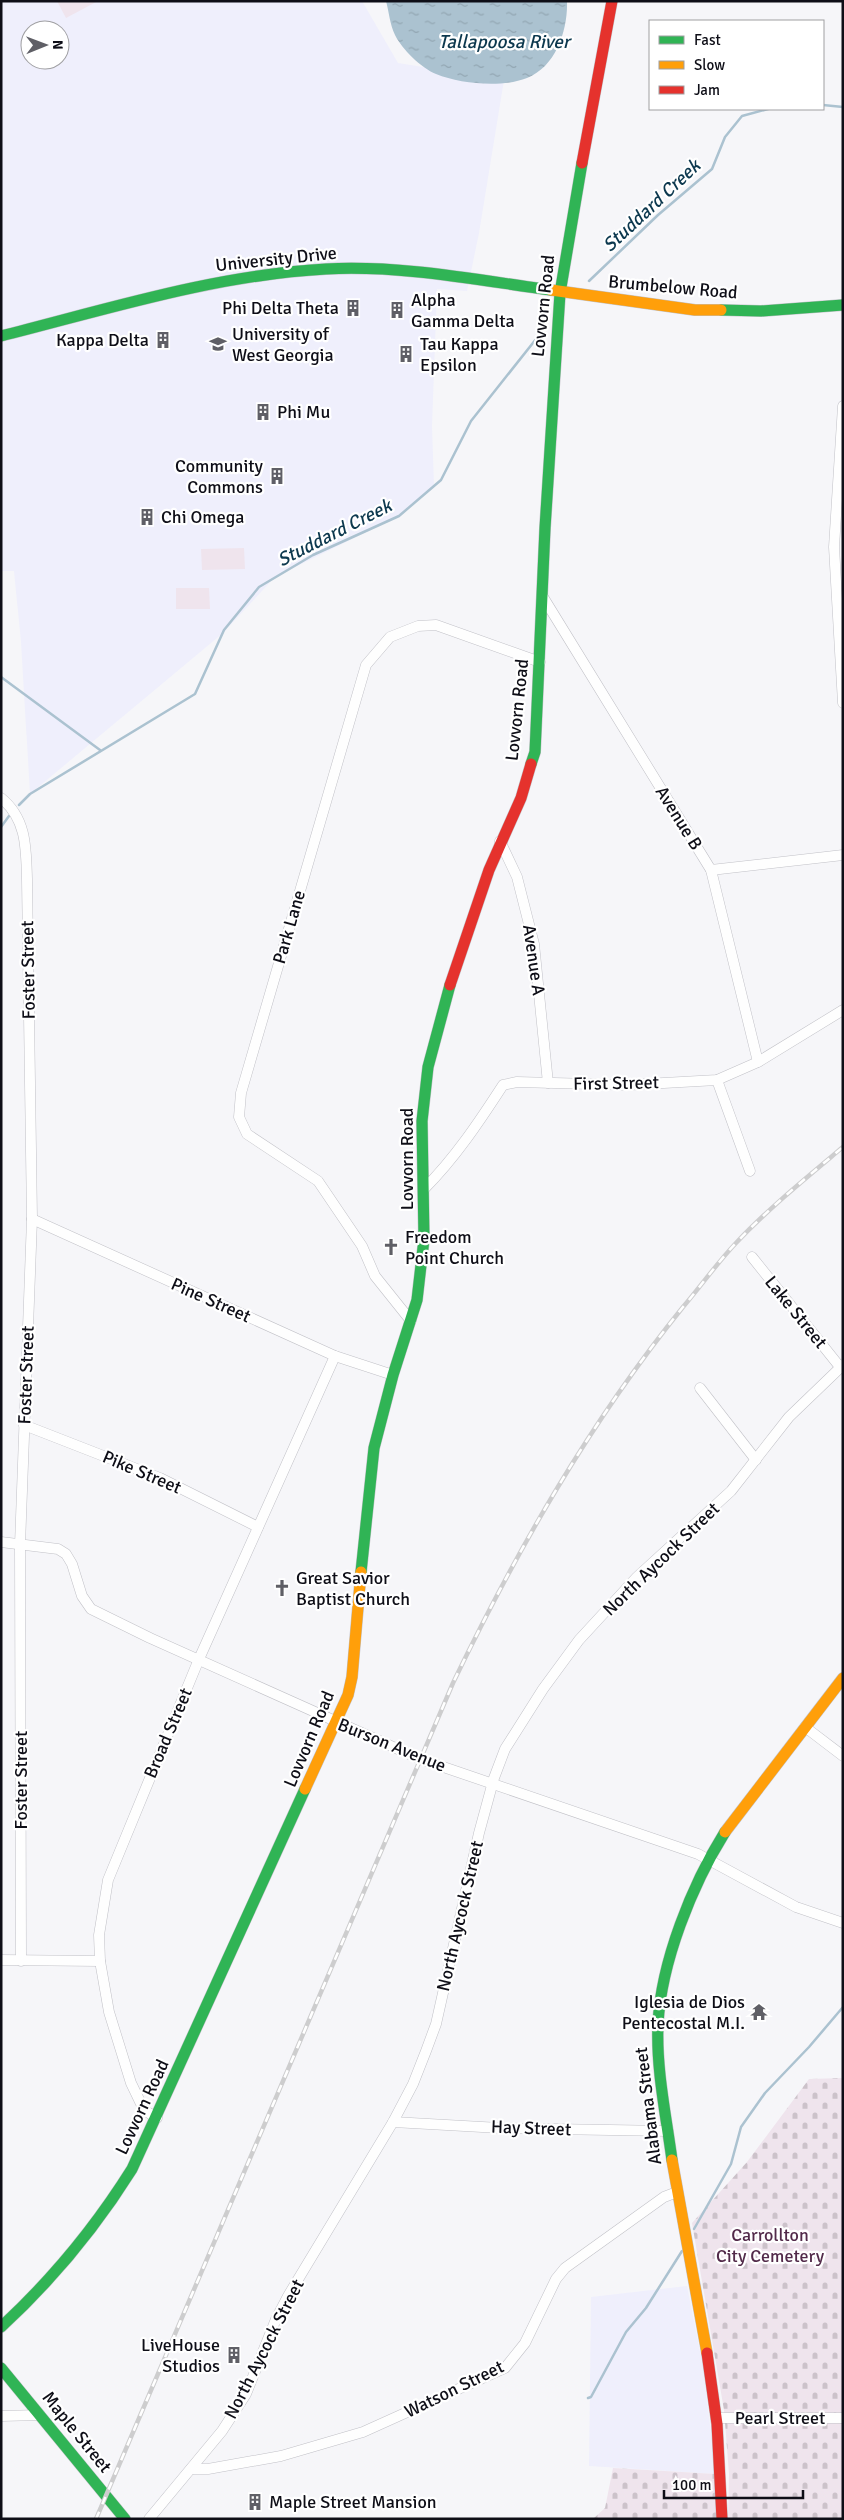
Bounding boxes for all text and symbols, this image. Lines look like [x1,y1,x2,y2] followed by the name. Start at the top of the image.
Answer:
[20,20,70,70] north arrow
[649,20,824,110] legend
[438,30,573,54] water label: Tallapoosa River
[694,31,721,49] text: Fast
[49,40,66,50] text: N
[694,56,725,74] text: Slow
[694,81,720,99] text: Jam
[598,153,707,257] water label: Studdard Creek
[214,242,338,276] street label: University Drive
[527,254,559,358] street label: Lovvorn Road
[607,270,739,304] street label: Brumbelow Road
[411,289,515,332] place label: Alpha Gamma Delta
[222,297,339,319] place label: Phi Delta Theta
[343,298,363,318] building icon: Phi Delta Theta
[387,300,407,320] building icon: Alpha Gamma Delta
[232,323,334,366] place label: University of West Georgia
[56,329,149,351] place label: Kappa Delta
[153,330,173,350] building icon: Kappa Delta
[420,333,499,376] place label: Tau Kappa Epsilon
[208,334,228,354] school or university icon: University of West Georgia
[396,344,416,364] building icon: Tau Kappa Epsilon
[277,401,330,423] place label: Phi Mu
[253,402,273,422] building icon: Phi Mu
[175,455,264,498] place label: Community Commons
[267,466,287,486] building icon: Community Commons
[273,493,397,572] water label: Studdard Creek
[161,506,244,528] place label: Chi Omega
[137,507,157,527] building icon: Chi Omega
[501,658,533,762] street label: Lovvorn Road
[651,782,707,854] street label: Avenue B
[268,888,310,966] street label: Park Lane
[16,920,40,1020] street label: Foster Street
[518,923,550,997] street label: Avenue A
[573,1071,659,1095] street label: First Street
[396,1108,418,1210] street label: Lovvorn Road
[405,1226,504,1269] place label: Freedom Point Church
[381,1237,401,1257] church icon: Freedom Point Church
[760,1271,832,1353] street label: Lake Street
[168,1273,254,1327] street label: Pine Street
[13,1325,39,1425] street label: Foster Street
[99,1446,185,1498] street label: Pike Street
[598,1498,724,1620] street label: North Aycock Street
[296,1567,410,1610] place label: Great Savior Baptist Church
[272,1578,292,1598] church icon: Great Savior Baptist Church
[139,1685,197,1781] street label: Broad Street
[279,1688,339,1790] street label: Lovvorn Road
[335,1713,449,1777] street label: Burson Avenue
[10,1731,32,1829] street label: Foster Street
[432,1839,488,1993] street label: North Aycock Street
[622,1991,745,2034] place label: Iglesia de Dios Pentecostal M.I.
[749,2002,769,2022] temple icon: Iglesia de Dios Pentecostal M.I.
[630,2046,666,2166] street label: Alabama Street
[110,2056,174,2158] street label: Lovvorn Road
[490,2116,572,2140] street label: Hay Street
[716,2224,825,2267] park label: Carrollton City Cemetery
[219,2276,309,2422] street label: North Aycock Street
[141,2334,220,2377] place label: LiveHouse Studios
[224,2345,244,2365] building icon: LiveHouse Studios
[401,2355,507,2423] street label: Watson Street
[38,2387,116,2477] street label: Maple Street
[735,2407,825,2429] street label: Pearl Street
[664,2468,803,2500] scale bar
[672,2476,712,2494] text: 100 m
[269,2491,437,2513] place label: Maple Street Mansion
[245,2492,265,2512] building icon: Maple Street Mansion

